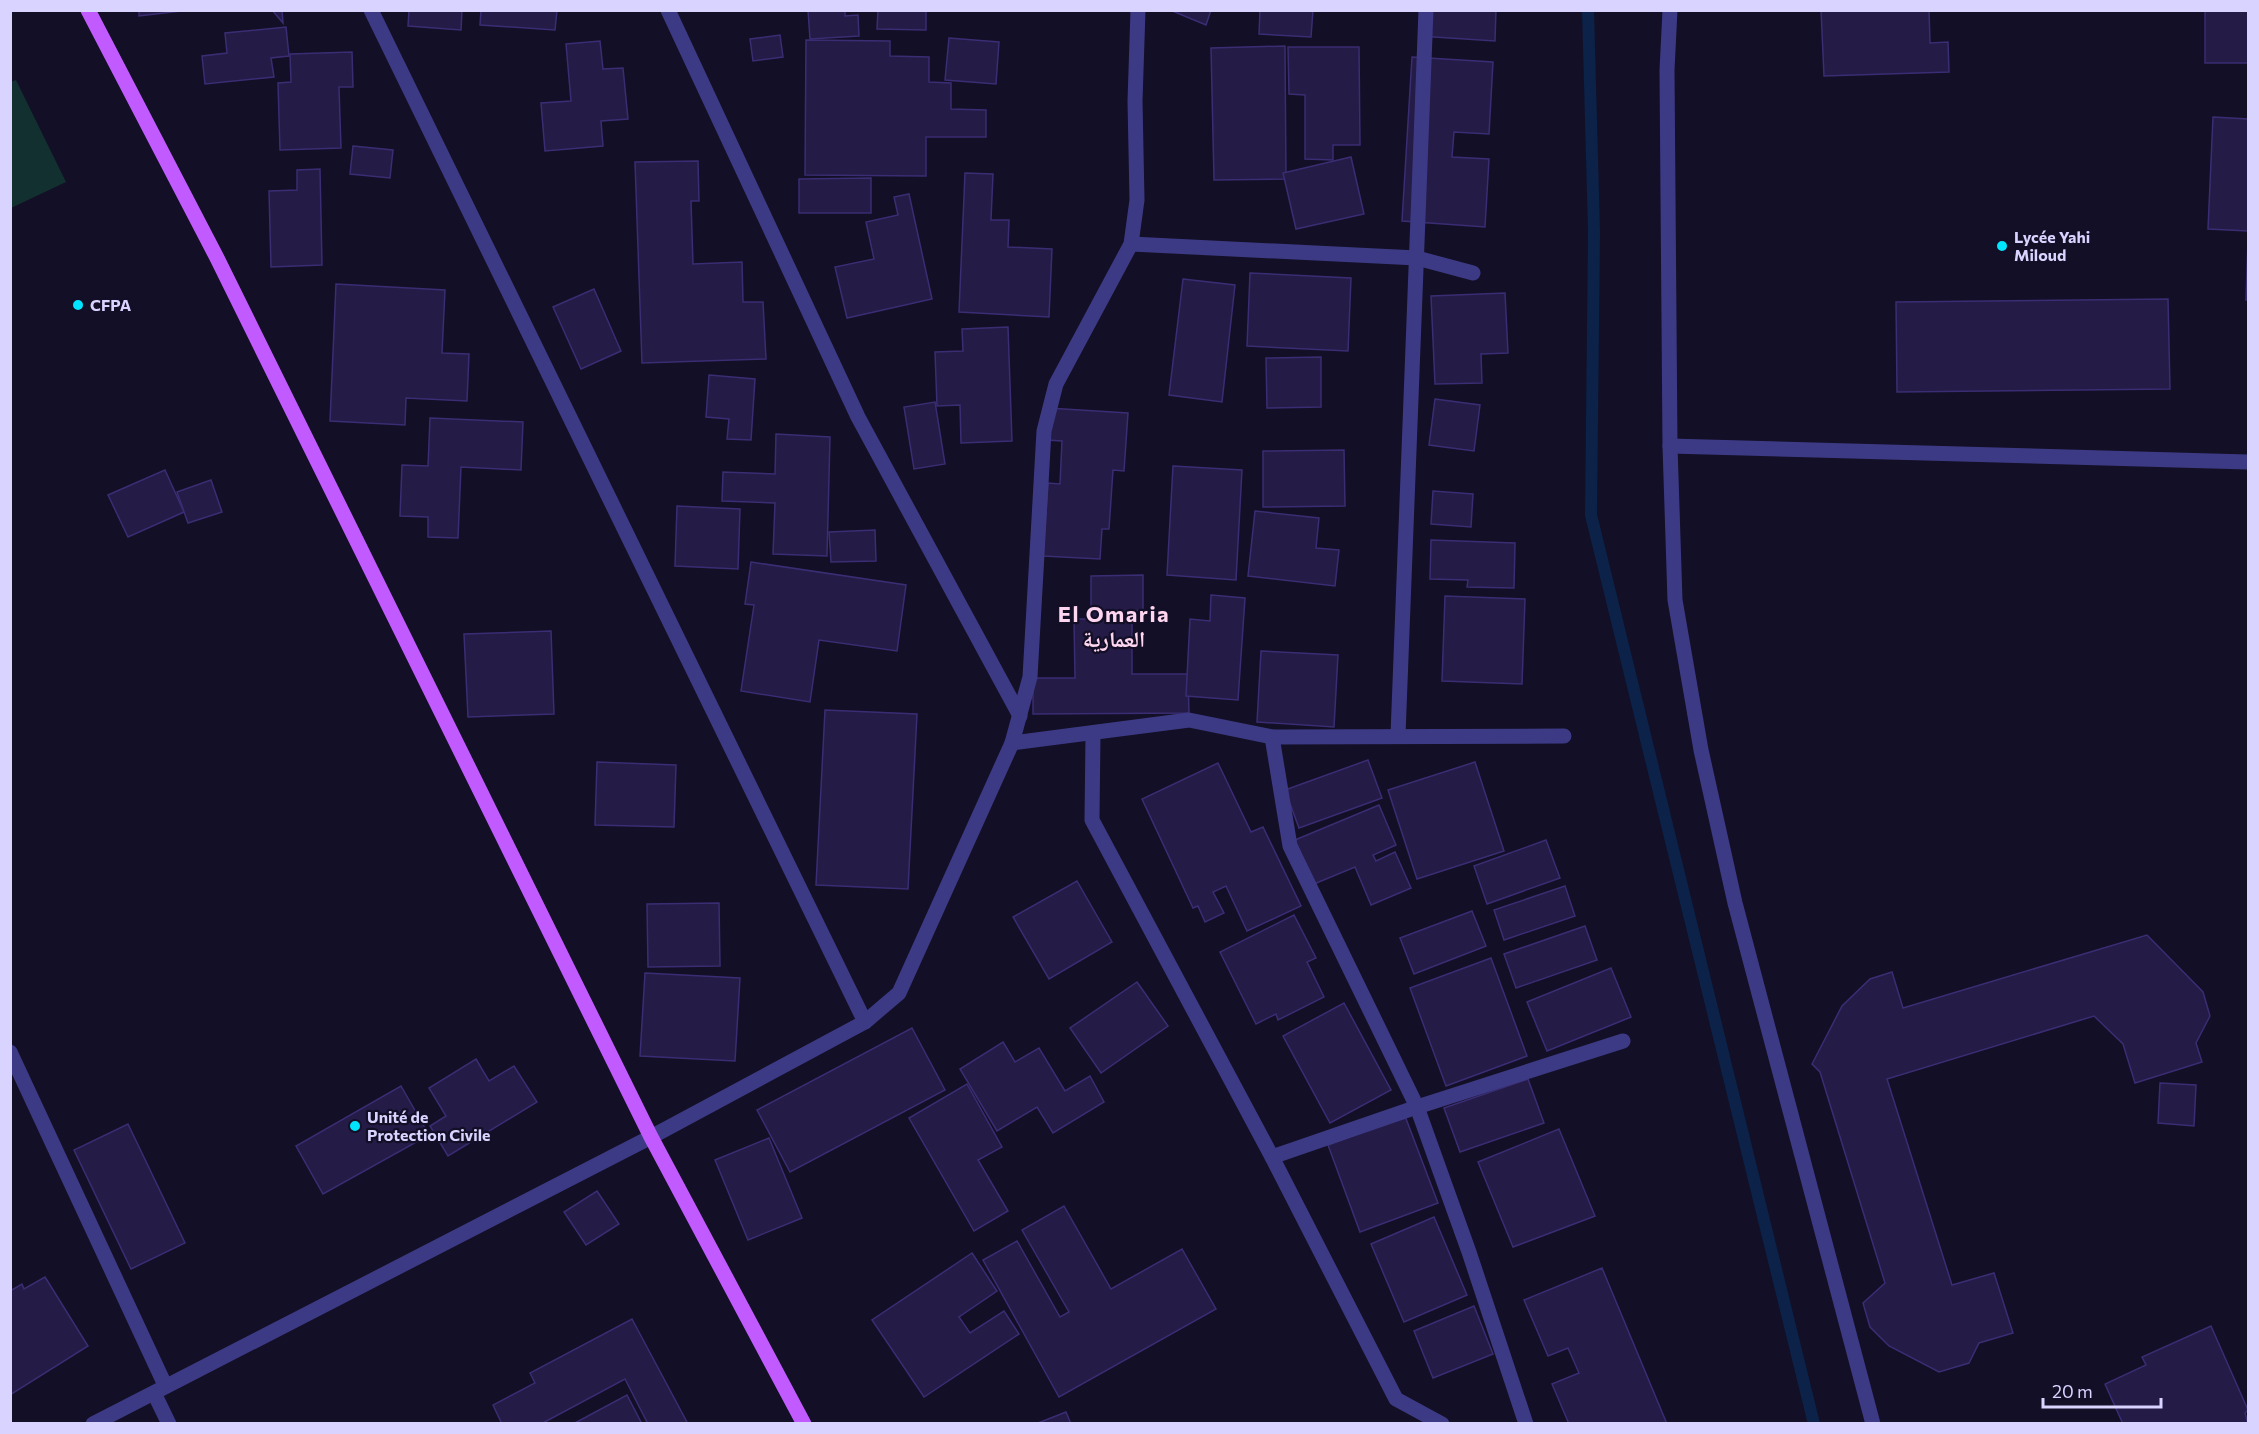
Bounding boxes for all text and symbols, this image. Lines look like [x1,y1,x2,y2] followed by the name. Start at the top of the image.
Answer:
[2014,227,2090,264] place label: Lycée Yahi Miloud
[1995,239,2009,253] marker: Lycée Yahi Miloud
[90,295,132,314] place label: CFPA
[71,298,85,312] marker: CFPA
[1058,600,1170,652] district label: El Omaria العمارية
[367,1107,491,1144] place label: Unité de Protection Civile
[348,1119,362,1133] marker: Unité de Protection Civile
[2043,1371,2162,1409] scale bar
[2052,1380,2093,1402] text: 20 m

